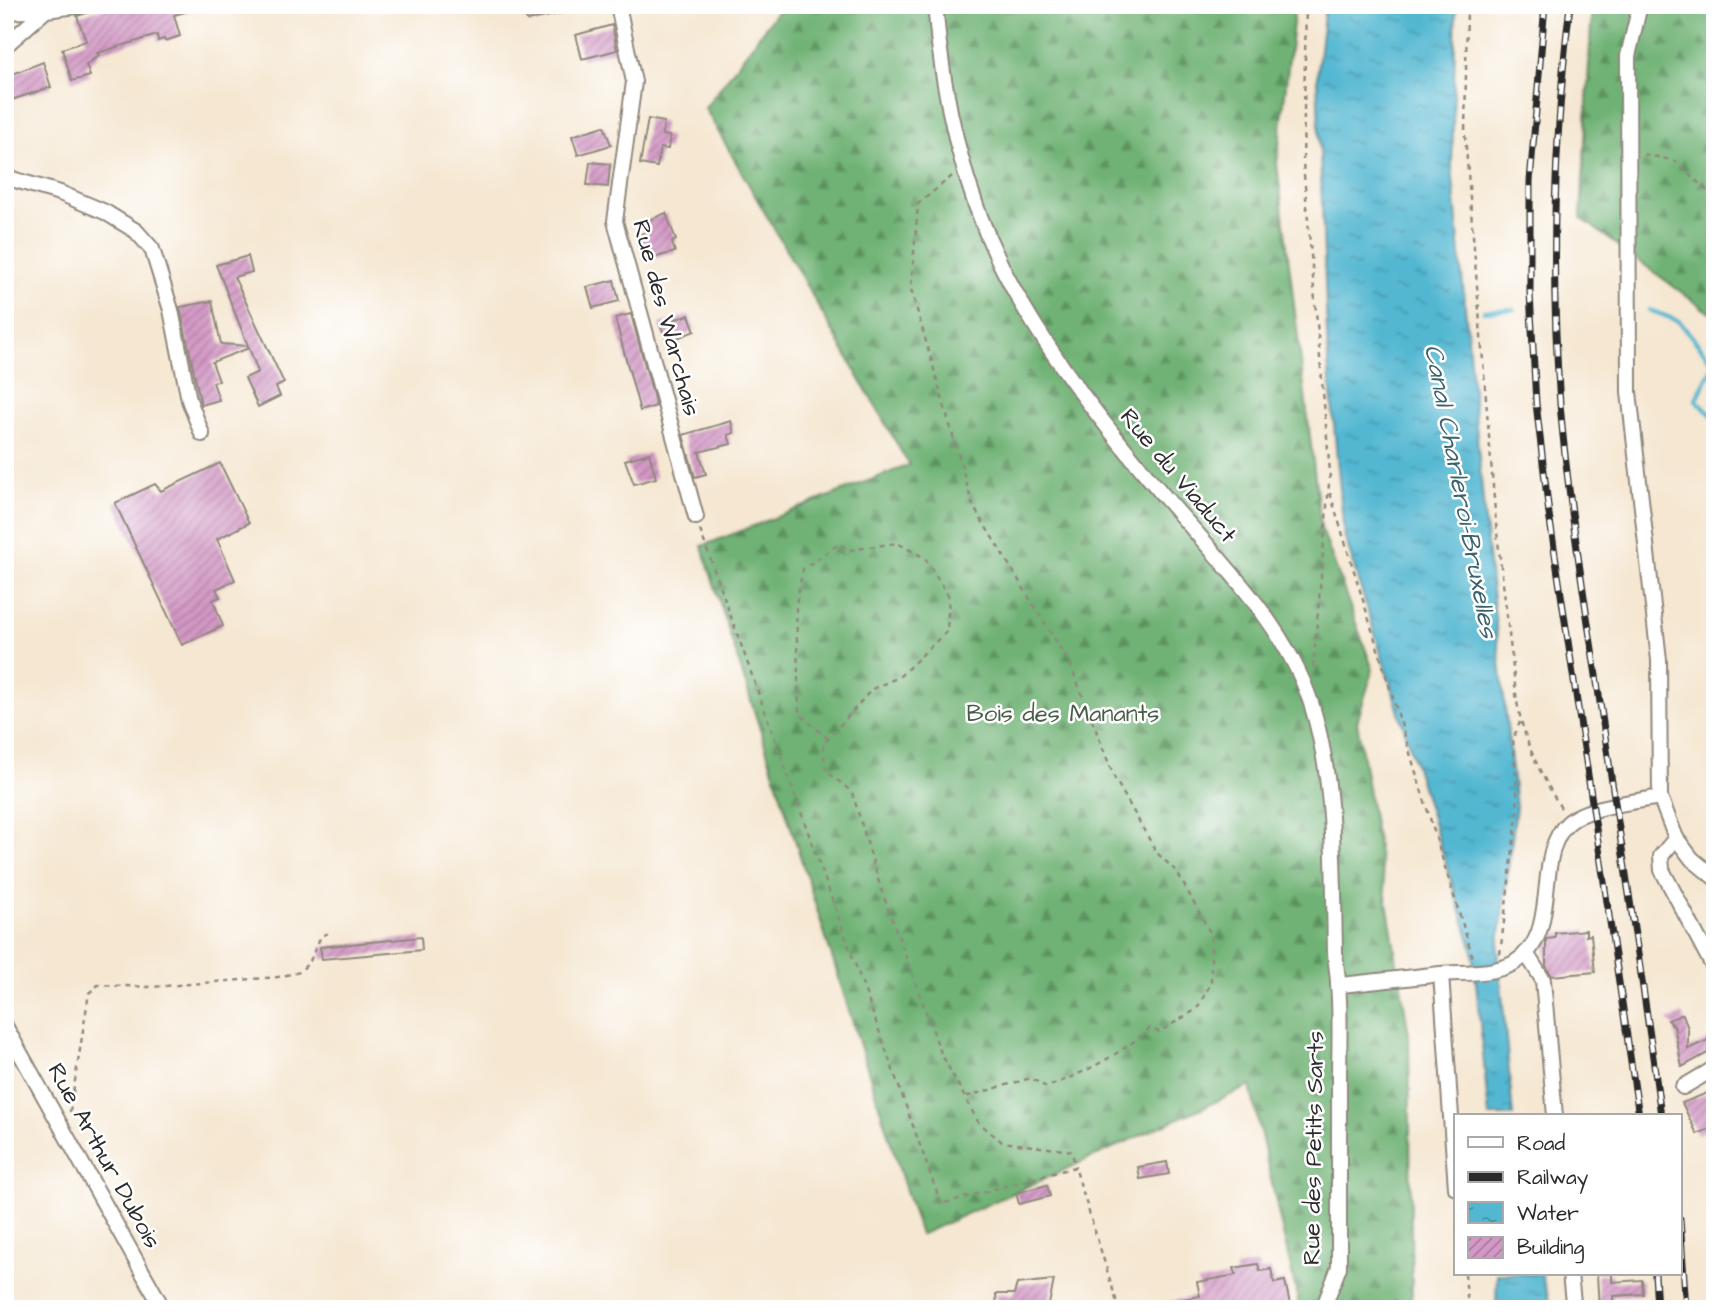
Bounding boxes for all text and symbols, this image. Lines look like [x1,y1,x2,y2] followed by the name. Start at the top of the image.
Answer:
[623,216,709,420] street label: Rue des Warchais
[1415,341,1507,643] water label: Canal Charleroi-Bruxelles
[1112,401,1245,551] street label: Rue du Viaduct
[967,697,1159,731] park label: Bois des Manants
[1295,1030,1333,1266] street label: Rue des Petits Sarts
[39,1057,169,1255] street label: Rue Arthur Dubois
[1454,1114,1682,1276] legend
[1517,1129,1565,1158] text: Road
[1517,1163,1589,1194] text: Railway
[1517,1199,1579,1228] text: Water
[1517,1233,1585,1264] text: Building

